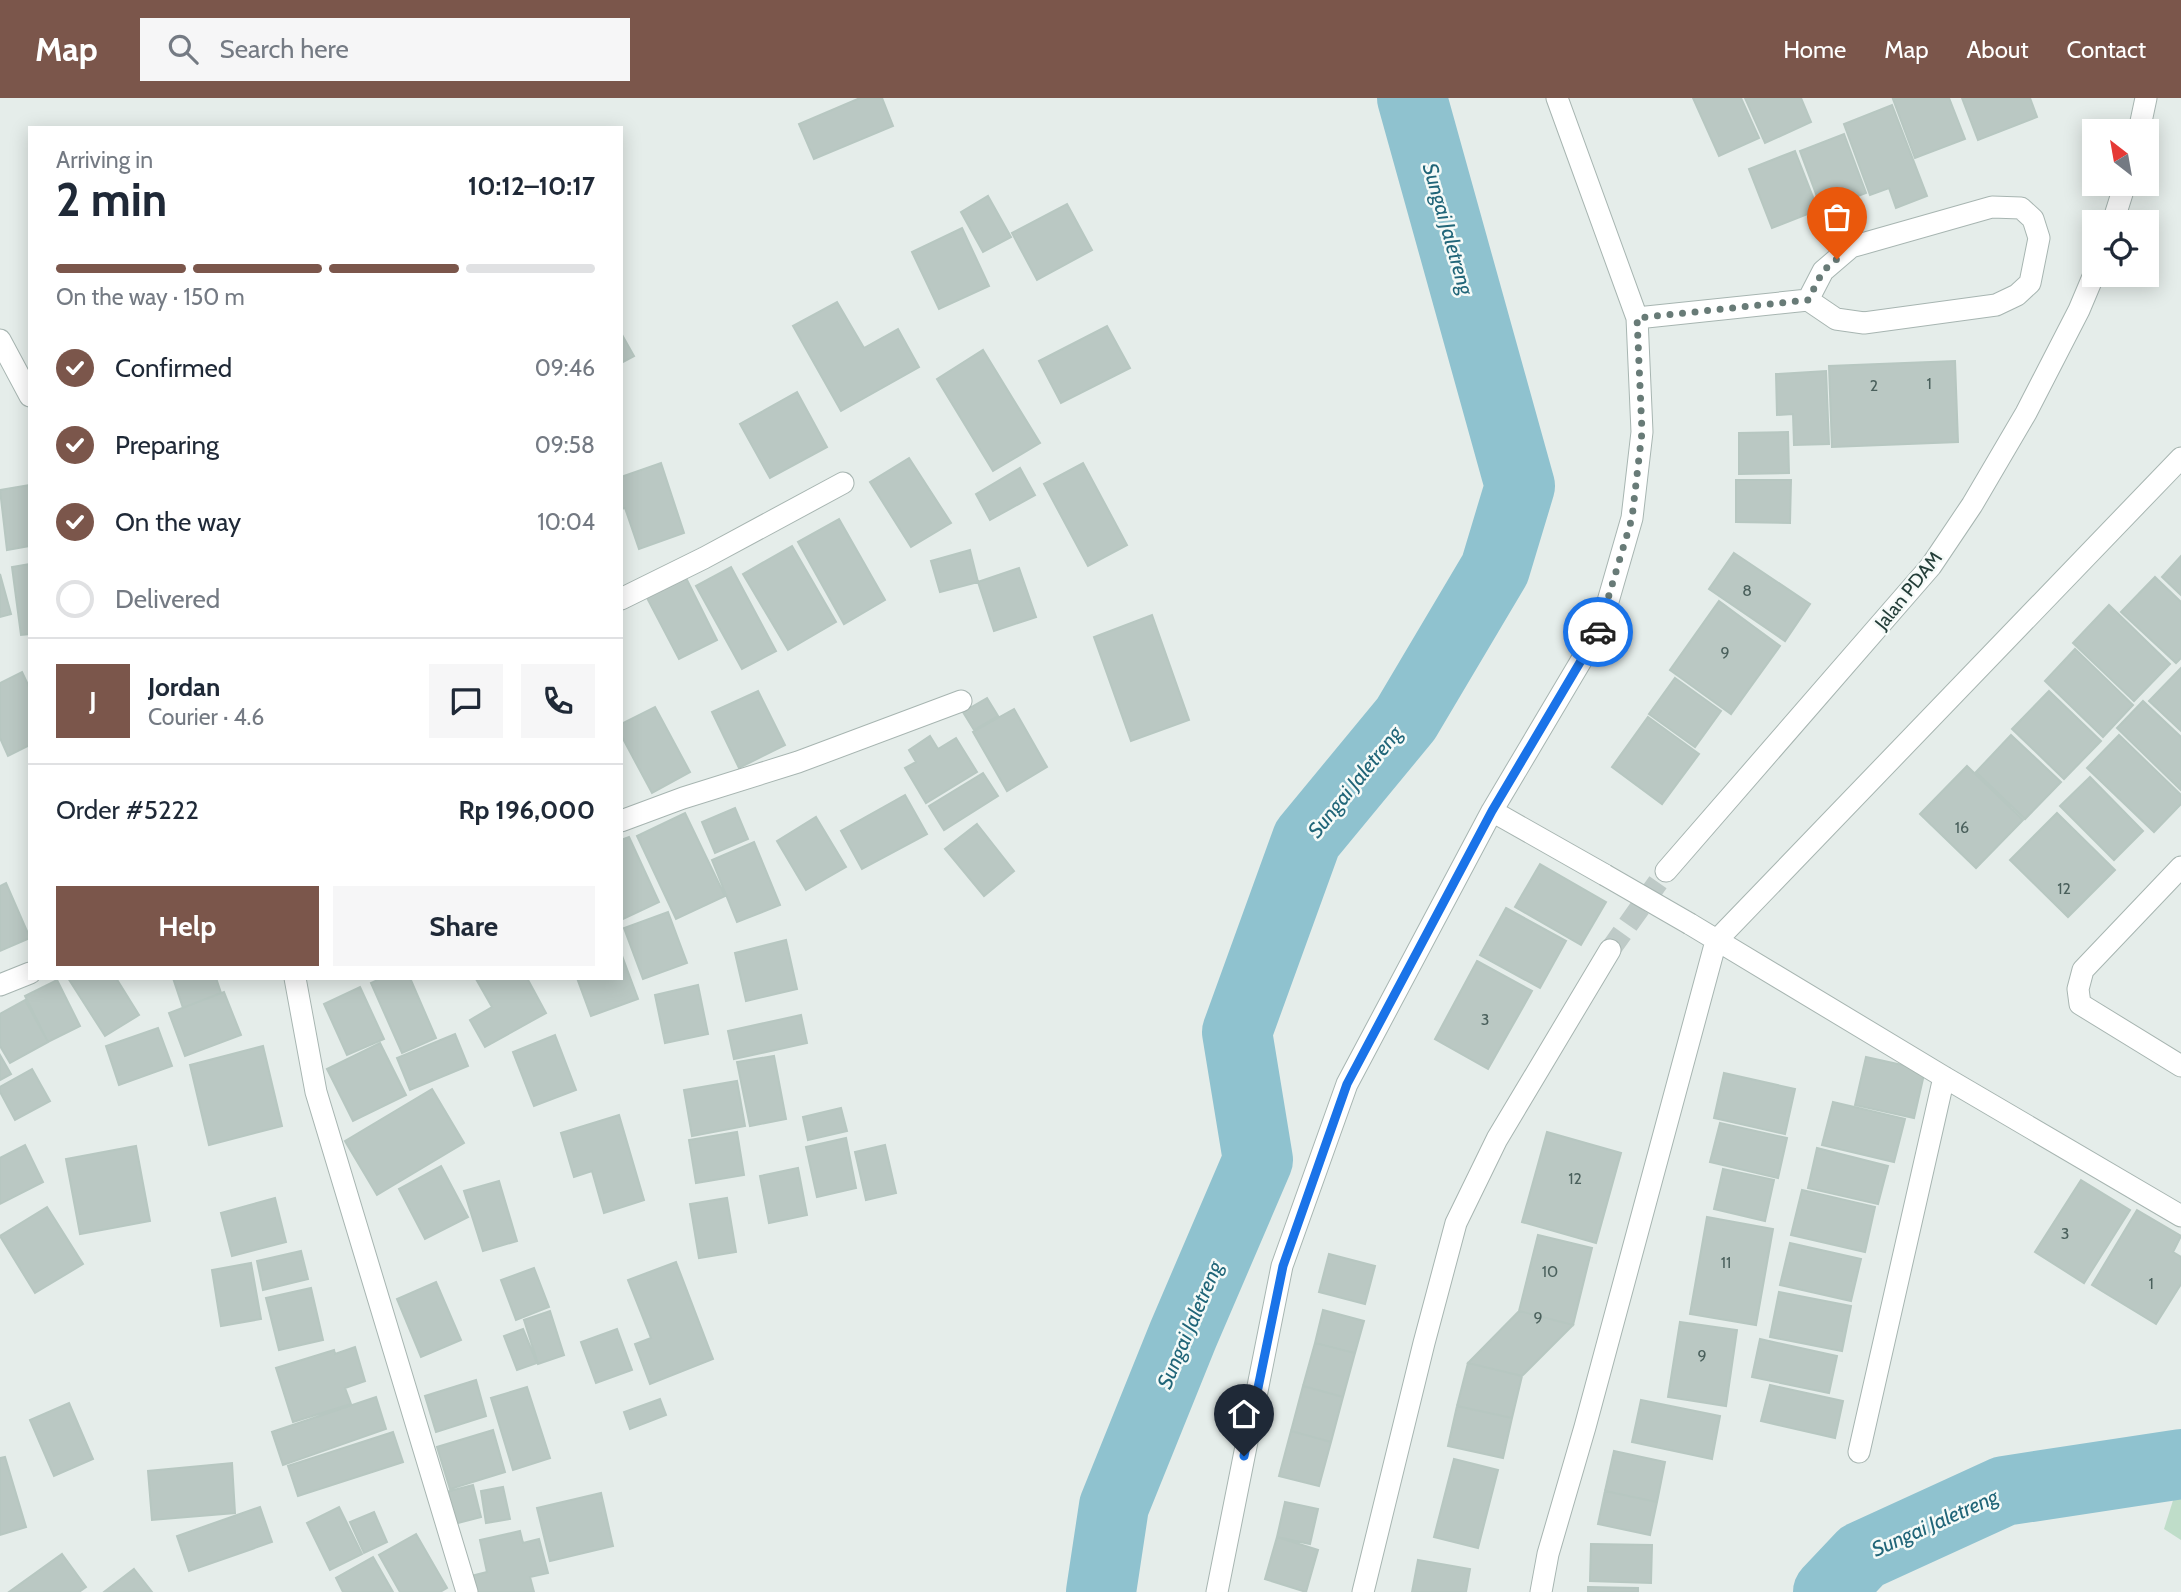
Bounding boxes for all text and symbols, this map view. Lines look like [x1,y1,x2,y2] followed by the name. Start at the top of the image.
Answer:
[140,18,630,81] search box
[35,29,98,69] text: Map
[164,30,202,68] icon: search
[220,33,349,65] text: Search here
[1783,35,1846,64] text: Home
[1884,35,1929,64] text: Map
[1967,35,2029,64] text: About
[2067,35,2146,64] text: Contact
[2082,119,2160,196] north arrow
[2082,119,2159,287] map controls
[56,146,153,174] text: Arriving in
[1418,160,1480,299] water label: Sungai Jaletreng
[468,170,595,202] text: 10:12–10:17
[56,172,167,228] text: 2 min
[1807,187,1867,259] pin
[1818,198,1856,236] icon: bag
[2082,210,2159,287] button: locate
[56,283,245,311] text: On the way · 150 m
[56,349,94,387] icon: check
[115,352,232,384] text: Confirmed
[535,354,595,382] text: 09:46
[1926,374,1932,393] house number: 1
[1870,376,1878,395] house number: 2
[56,426,94,464] icon: check
[115,429,219,461] text: Preparing
[535,431,595,459] text: 09:58
[56,503,94,541] icon: check
[115,506,241,538] text: On the way
[537,508,595,536] text: 10:04
[1869,547,1947,635] street label: Jalan PDAM
[1742,581,1752,600] house number: 8
[115,583,220,615] text: Delivered
[1563,597,1633,667] courier
[1579,613,1617,651] icon: car
[1720,643,1730,662] house number: 9
[429,664,503,738] button: chat
[521,664,595,738] button: phone
[148,671,220,703] text: Jordan
[89,685,97,717] text: J
[148,703,264,731] text: Courier · 4.6
[1302,720,1408,842] water label: Sungai Jaletreng
[56,794,199,826] text: Order #5222
[459,794,595,826] text: Rp 196,000
[1955,818,1969,837] house number: 16
[2057,879,2071,898] house number: 12
[56,886,319,966] button: Help
[333,886,595,966] button: Share
[1481,1010,1489,1029] house number: 3
[1568,1169,1582,1188] house number: 12
[2061,1224,2069,1243] house number: 3
[1721,1253,1731,1272] house number: 11
[1151,1256,1228,1392] water label: Sungai Jaletreng
[1542,1262,1558,1281] house number: 10
[2148,1274,2154,1293] house number: 1
[1533,1308,1543,1327] house number: 9
[1697,1346,1707,1365] house number: 9
[1214,1384,1274,1456] pin
[1225,1395,1263,1433] icon: home
[1868,1483,2003,1562] water label: Sungai Jaletreng

